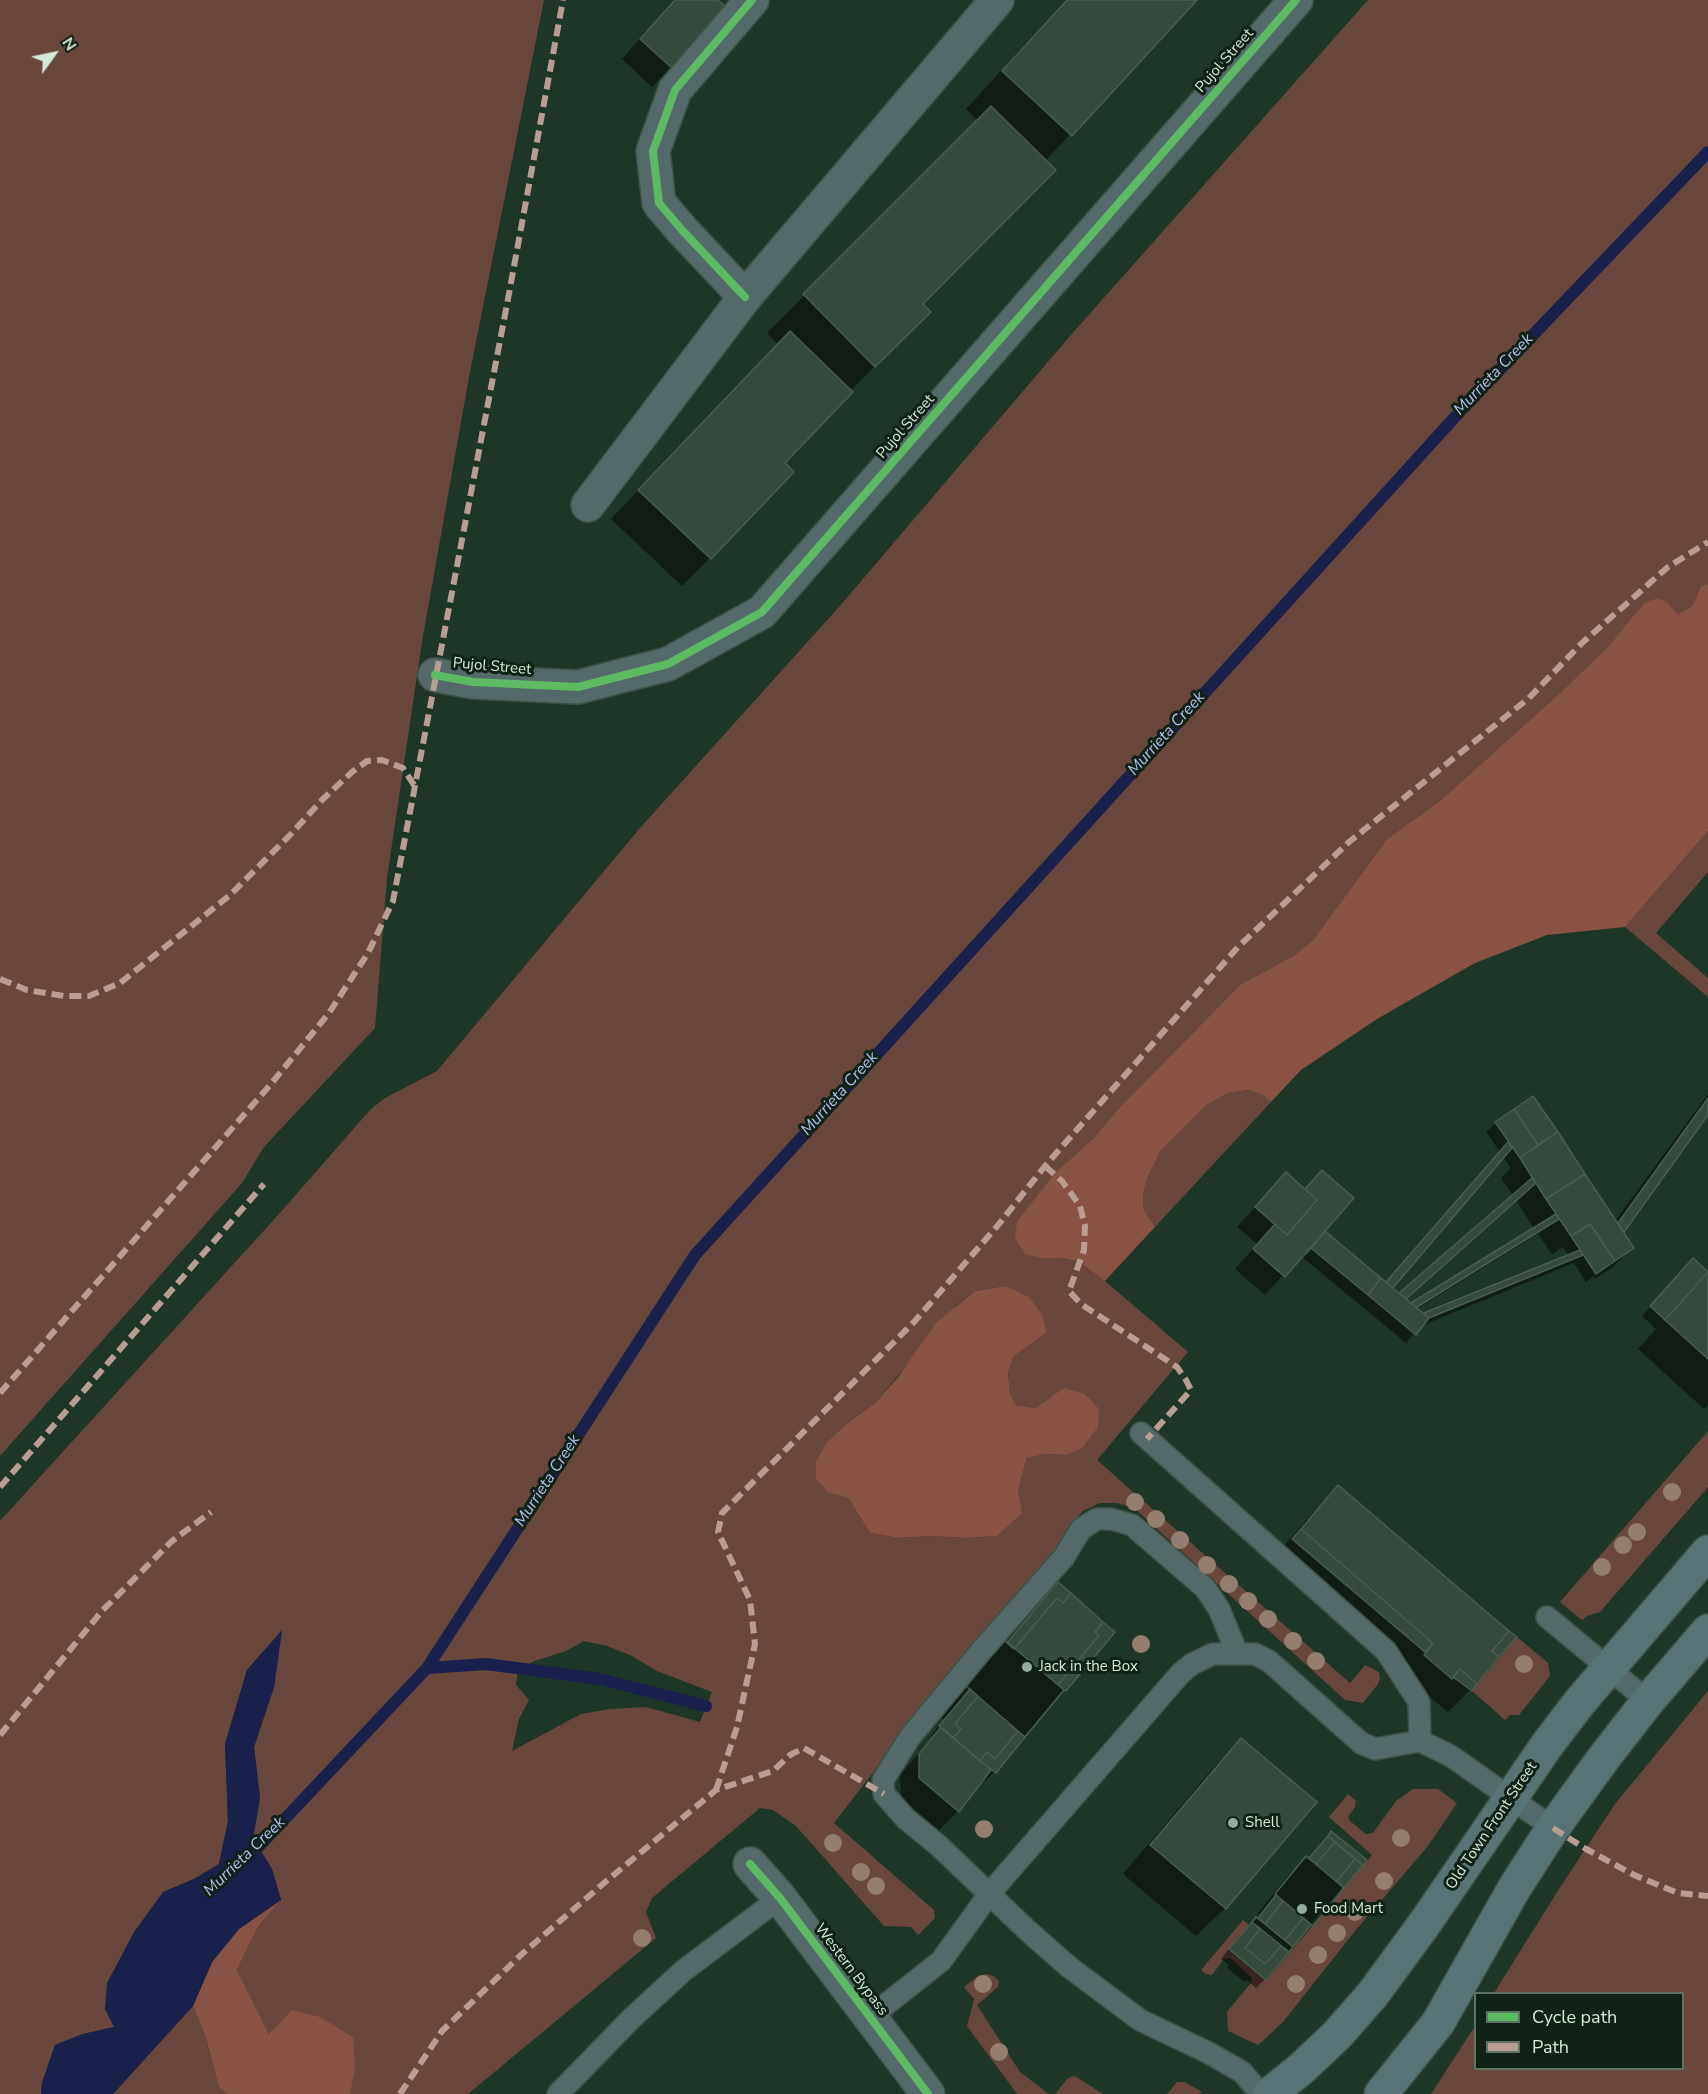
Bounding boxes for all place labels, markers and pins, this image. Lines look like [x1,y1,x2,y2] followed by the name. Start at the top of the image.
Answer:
[1039,1658,1138,1676] place label: Jack in the Box
[1020,1660,1034,1674] marker: Jack in the Box
[1245,1814,1280,1832] place label: Shell
[1226,1816,1240,1830] marker: Shell
[1314,1900,1383,1918] place label: Food Mart
[1295,1902,1309,1916] marker: Food Mart

